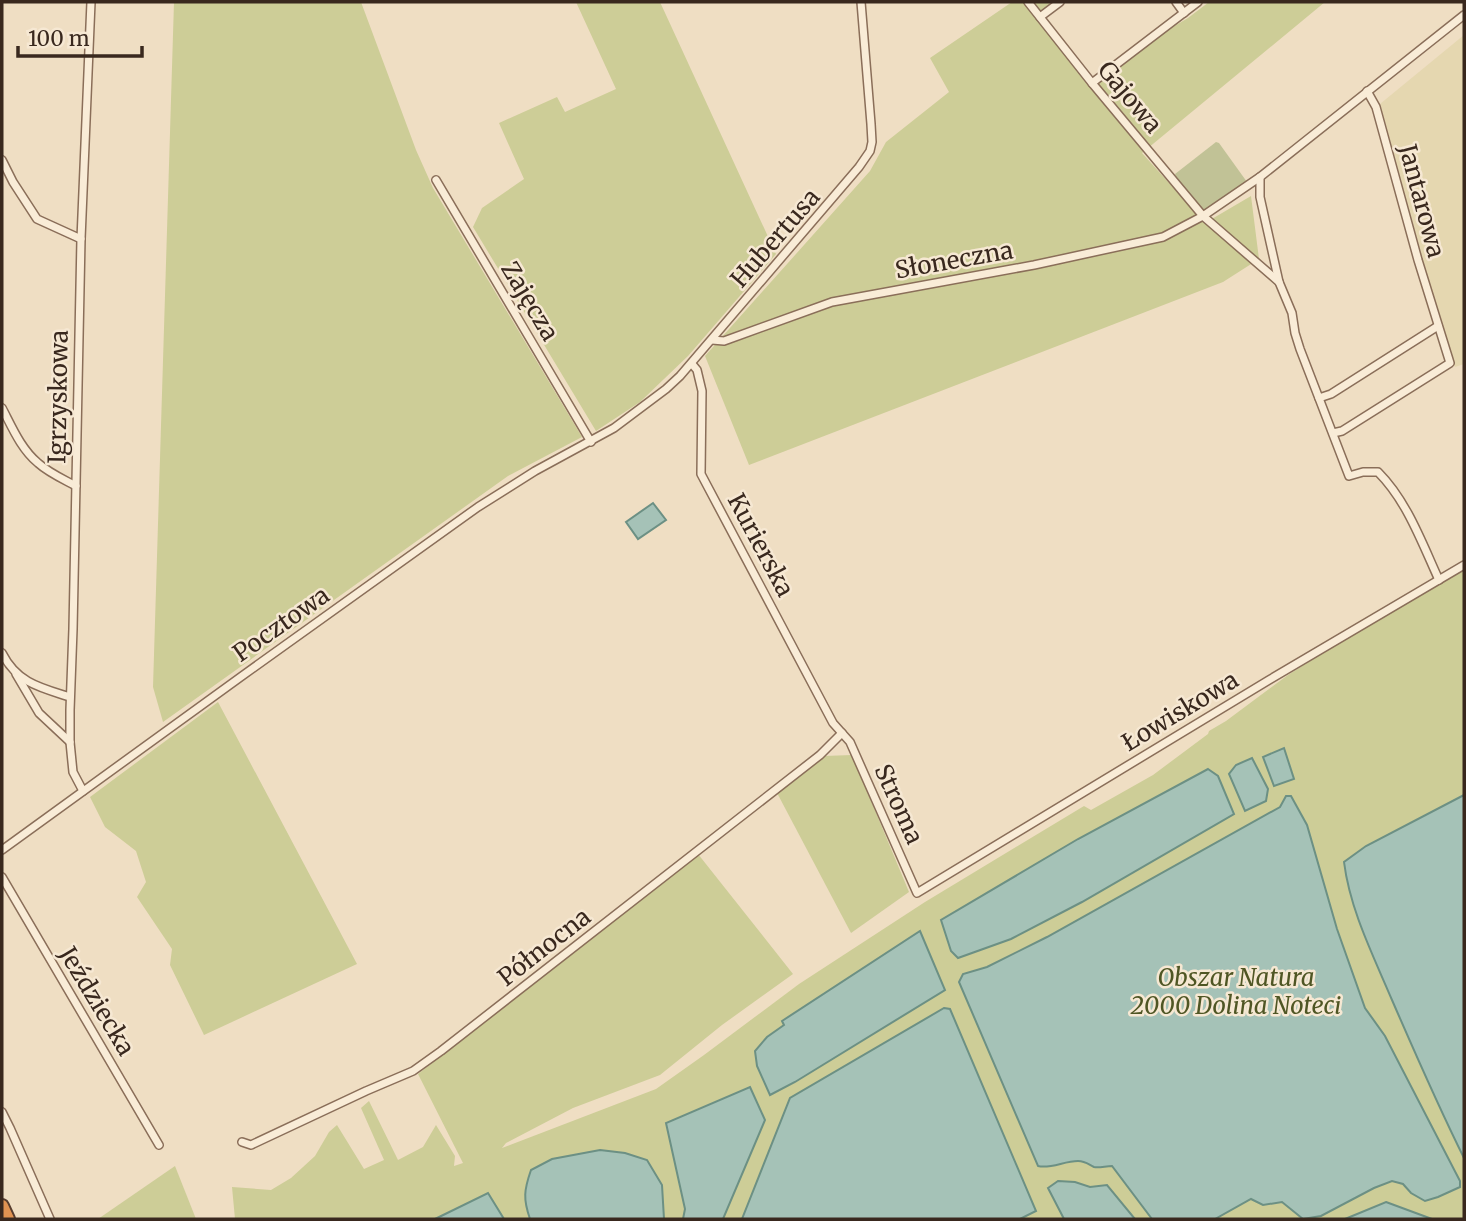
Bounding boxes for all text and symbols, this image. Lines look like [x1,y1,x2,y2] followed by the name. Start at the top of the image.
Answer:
[18,14,142,58] scale bar
[28,25,90,52] text: 100 m
[1091,55,1169,139] street label: Gajowa
[1392,140,1452,261] street label: Jantarowa
[724,182,827,294] street label: Hubertusa
[893,234,1016,286] street label: Słoneczna
[494,256,566,347] street label: Zajęcza
[41,330,75,464] street label: Igrzyskowa
[721,488,801,602] street label: Kurierska
[227,579,335,669] street label: Pocztowa
[1116,664,1244,758] street label: Łowiskowa
[868,759,930,849] street label: Stroma
[491,901,597,993] street label: Północna
[52,940,142,1061] street label: Jeździecka
[1130,962,1341,1021] park label: Obszar Natura 2000 Dolina Noteci

